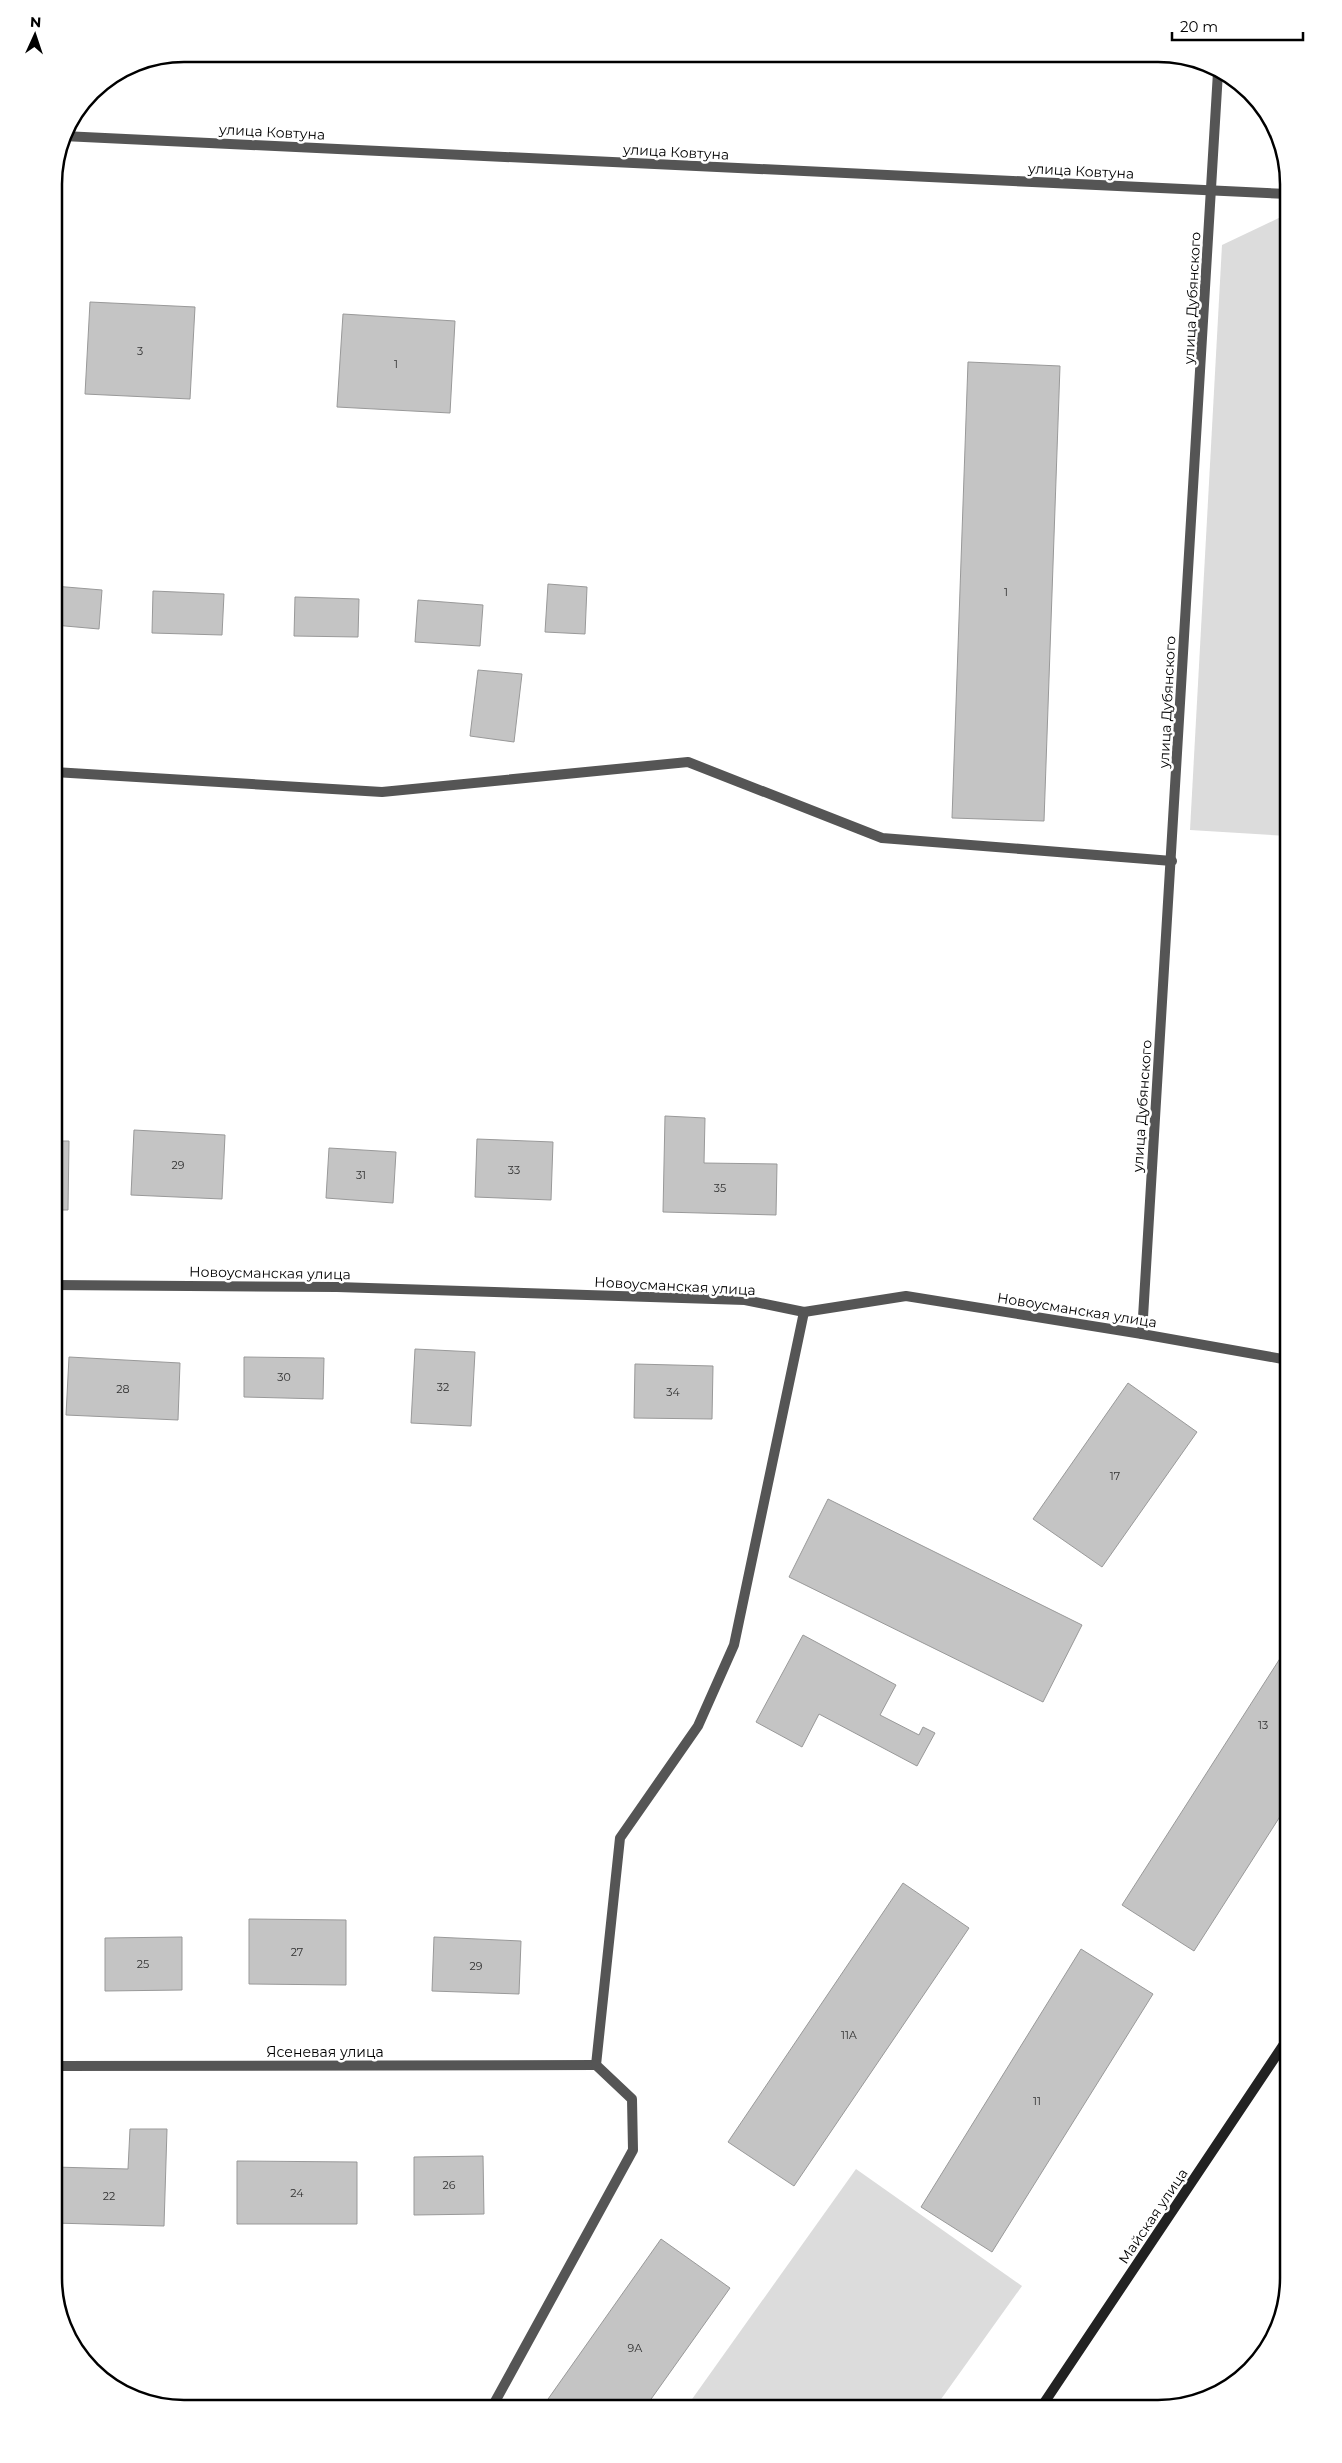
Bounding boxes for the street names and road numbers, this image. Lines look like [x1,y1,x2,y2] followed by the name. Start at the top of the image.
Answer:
[217,120,326,144] street label: улица Ковтуна
[621,140,730,164] street label: улица Ковтуна
[1026,159,1135,183] street label: улица Ковтуна
[1179,231,1204,366] street label: улица Дубянского
[1154,635,1179,770] street label: улица Дубянского
[1128,1039,1156,1174] street label: улица Дубянского
[189,1263,351,1283] street label: Новоусманская улица
[594,1273,756,1299] street label: Новоусманская улица
[996,1288,1158,1332] street label: Новоусманская улица
[266,2043,384,2061] street label: Ясеневая улица
[1114,2165,1192,2267] street label: Майская улица

